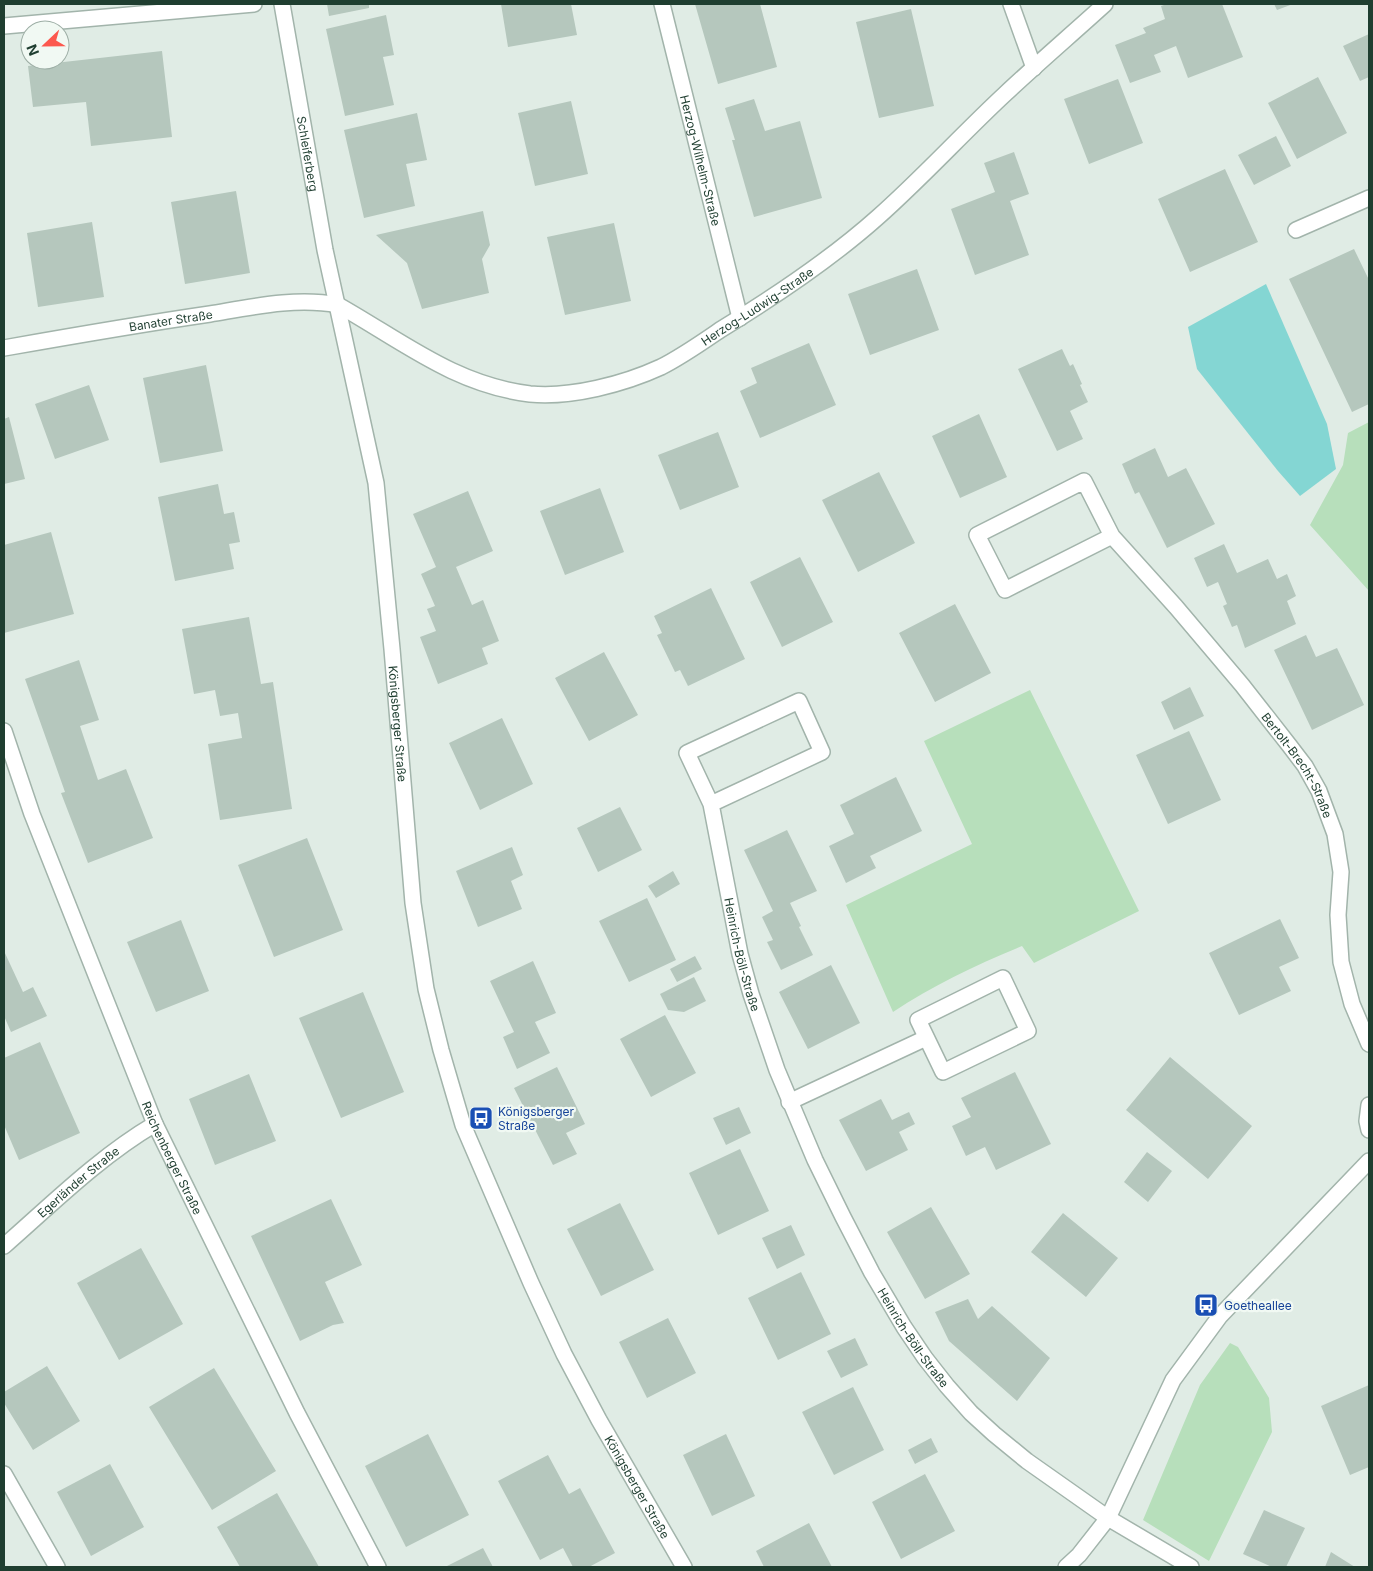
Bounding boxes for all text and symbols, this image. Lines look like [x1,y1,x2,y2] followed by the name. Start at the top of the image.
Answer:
[20,20,70,70] north arrow
[23,42,42,58] text: N
[677,93,724,227] street label: Herzog-Wilhelm-Straße
[294,115,322,193] street label: Schleiferberg
[698,264,816,348] street label: Herzog-Ludwig-Straße
[128,306,214,334] street label: Banater Straße
[386,665,410,783] street label: Königsberger Straße
[1259,709,1336,820] street label: Bertolt-Brecht-Straße
[722,896,764,1013] street label: Heinrich-Böll-Straße
[139,1099,206,1217] street label: Reichenberger Straße
[498,1104,574,1133] place label: Königsberger Straße
[468,1105,494,1131] bus stop icon: Königsberger Straße
[34,1143,122,1220] street label: Egerländer Straße
[875,1285,952,1390] street label: Heinrich-Böll-Straße
[1193,1292,1219,1318] bus stop icon: Goetheallee
[1224,1298,1292,1313] place label: Goetheallee
[602,1432,673,1541] street label: Königsberger Straße

